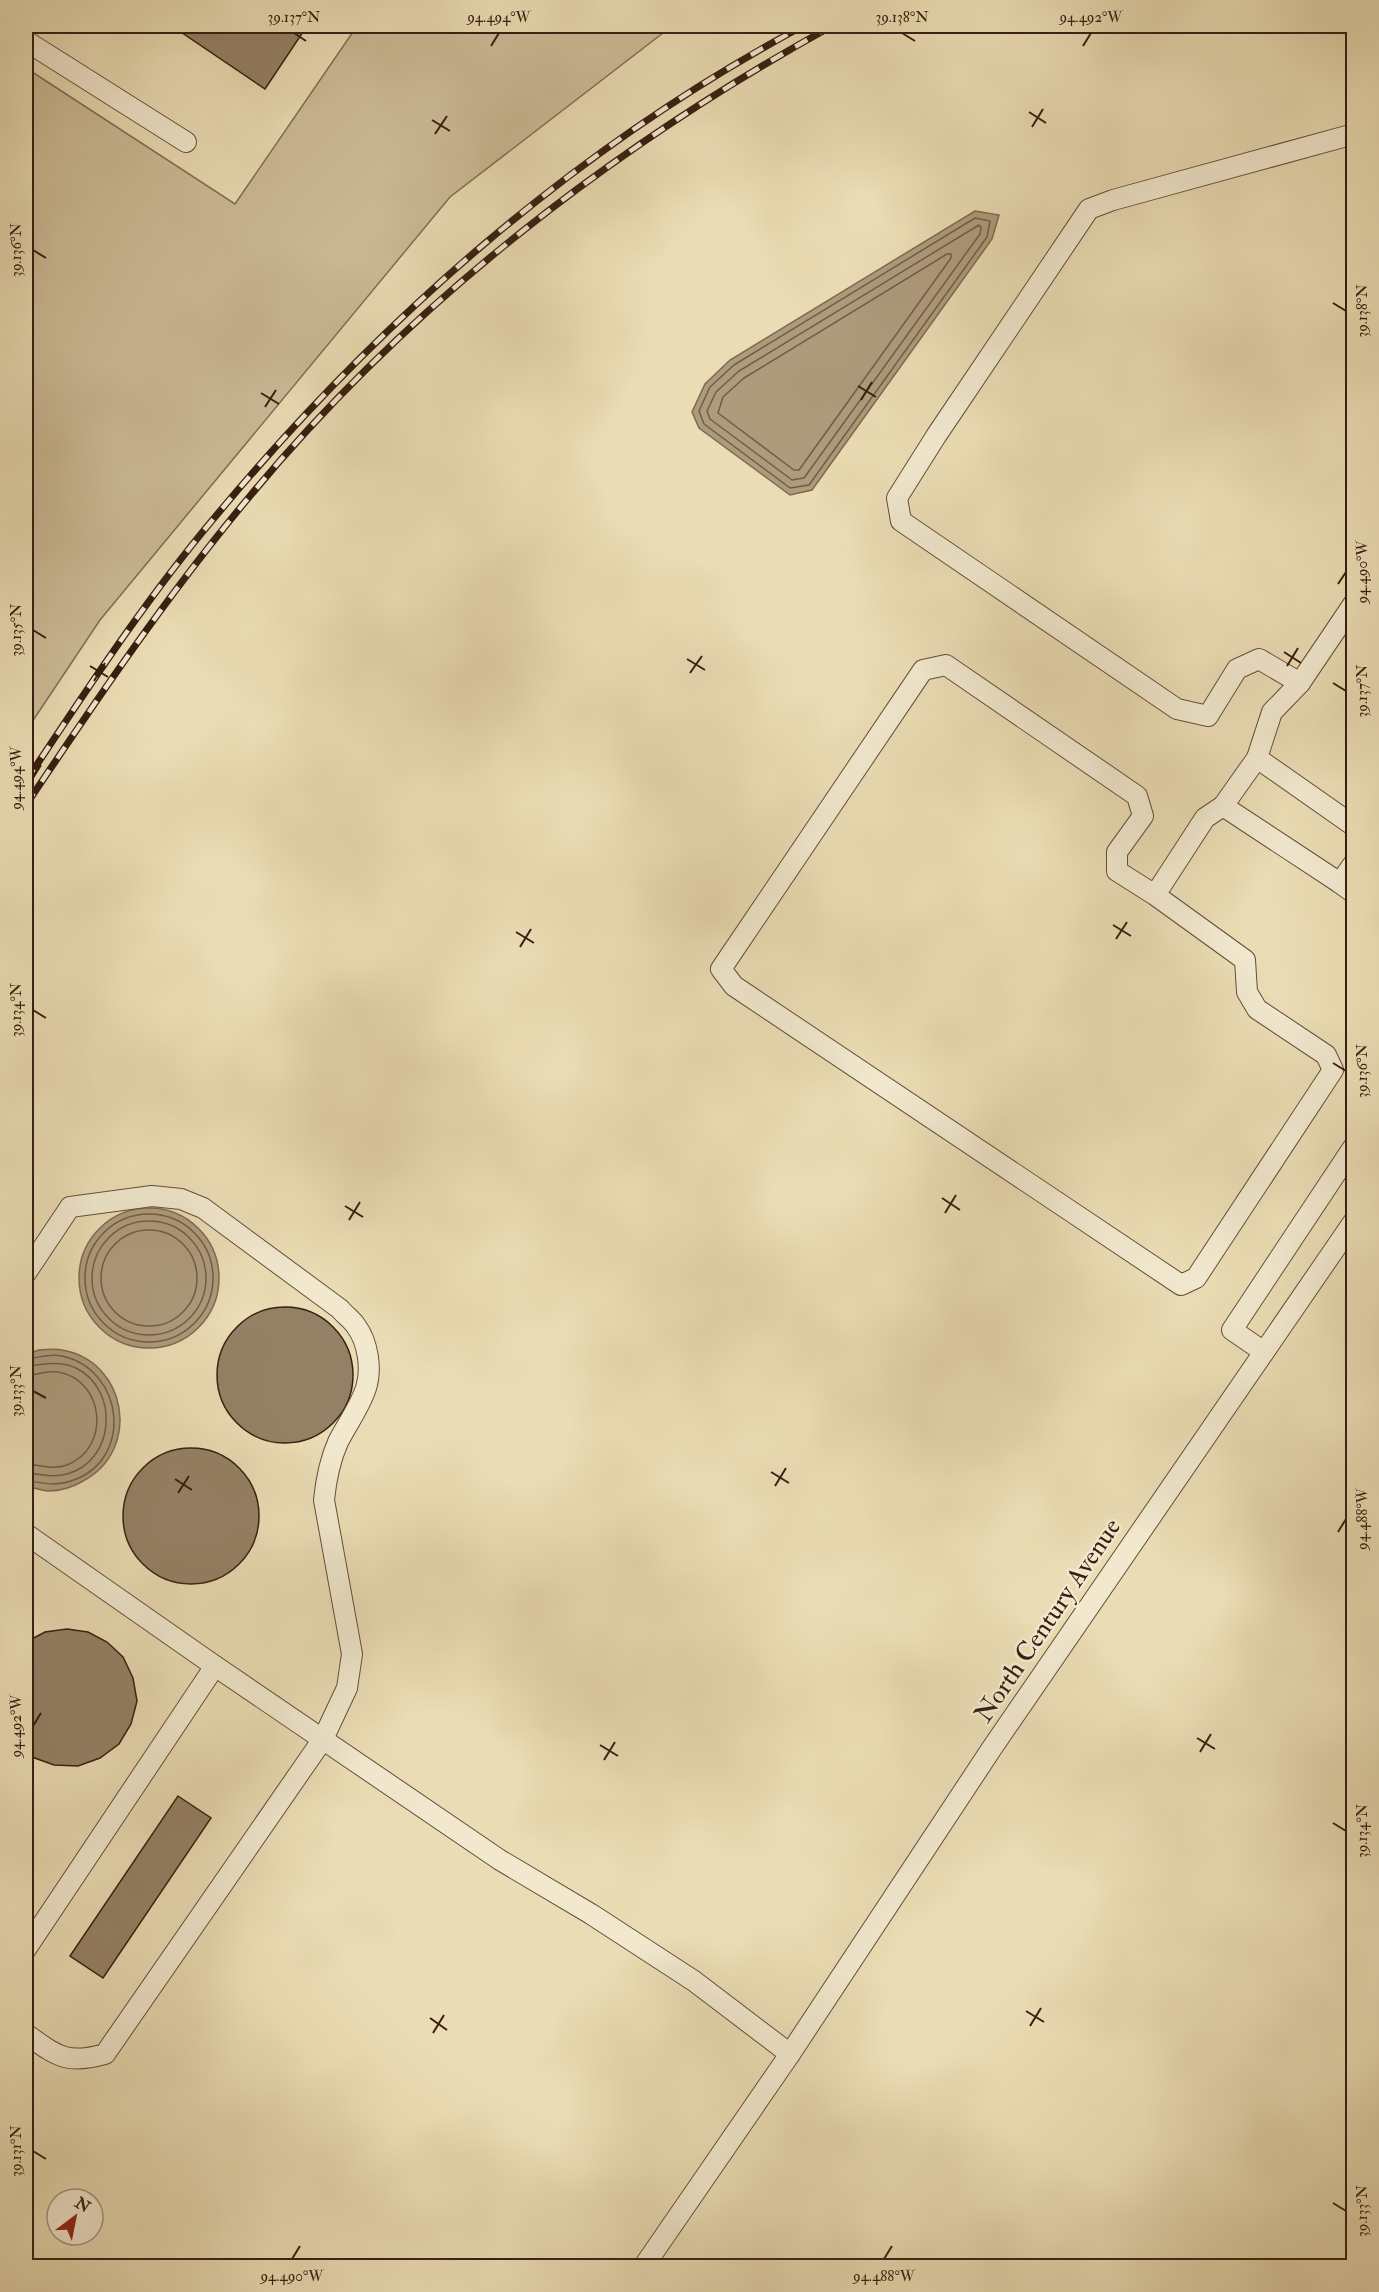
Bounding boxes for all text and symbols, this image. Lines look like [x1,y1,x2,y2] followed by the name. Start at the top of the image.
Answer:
[267,8,321,27] text: 39.137°N
[466,8,532,27] text: 94.494°W
[875,8,929,27] text: 39.138°N
[1058,8,1123,27] text: 94.492°W
[7,223,26,277] text: 39.136°N
[1353,284,1372,338] text: 39.138°N
[1353,540,1372,605] text: 94.490°W
[7,603,26,656] text: 39.135°N
[1353,664,1372,718] text: 39.137°N
[7,745,26,811] text: 94.494°W
[7,982,26,1037] text: 39.134°N
[1353,1044,1372,1098] text: 39.136°N
[7,1364,26,1417] text: 39.133°N
[1353,1487,1372,1551] text: 94.488°W
[968,1512,1128,1729] street label: North Century Avenue
[7,1694,26,1759] text: 94.492°W
[1353,1803,1372,1858] text: 39.134°N
[7,2125,26,2177] text: 39.131°N
[1353,2184,1372,2237] text: 39.133°N
[45,2187,105,2247] north arrow
[70,2192,94,2218] text: N
[259,2267,324,2286] text: 94.490°W
[852,2267,916,2286] text: 94.488°W

